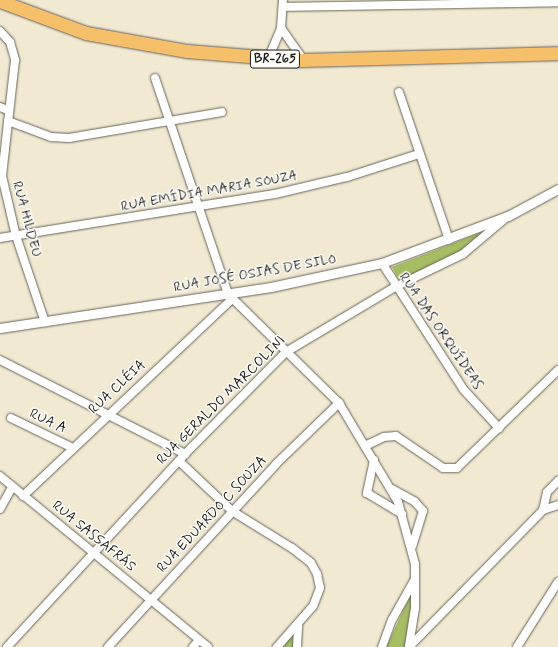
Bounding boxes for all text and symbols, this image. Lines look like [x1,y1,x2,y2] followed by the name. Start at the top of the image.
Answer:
[249,48,301,70] road number: BR-265
[118,167,300,215] street label: RUA EMÍDIA MARIA SOUZA
[8,177,46,261] street label: RUA HILDEU
[172,250,338,296] street label: RUA JOSÉ OSIAS DE SILO
[396,270,486,392] street label: RUA DAS ORQUÍDEAS
[154,333,288,467] street label: RUA GERALDO MARCOLINI
[85,356,149,418] street label: RUA CLÉIA
[27,405,69,437] street label: RUA A
[153,452,271,576] street label: RUA EDUARDO C SOUZA
[49,497,139,575] street label: RUA SASSAFRÁS

